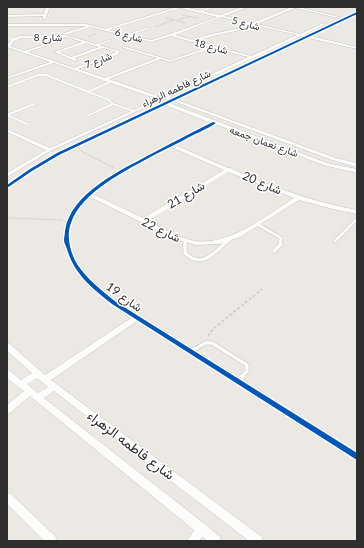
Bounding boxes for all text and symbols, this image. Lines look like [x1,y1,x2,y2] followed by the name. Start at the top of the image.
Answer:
[230,14,261,33] street label: شارع 5
[113,25,144,46] street label: شارع 6
[34,31,62,44] street label: شارع 8
[193,36,229,57] street label: شارع 18
[83,49,114,72] street label: شارع 7
[140,67,213,110] street label: شارع فاطمه الزهراء
[228,123,300,160] street label: شارع نعمان جمعه
[240,168,284,199] street label: شارع 20
[164,178,208,213] street label: شارع 21
[139,214,183,247] street label: شارع 22
[102,278,145,316] street label: شارع 19
[83,406,178,485] street label: شارع فاطمه الزهراء

